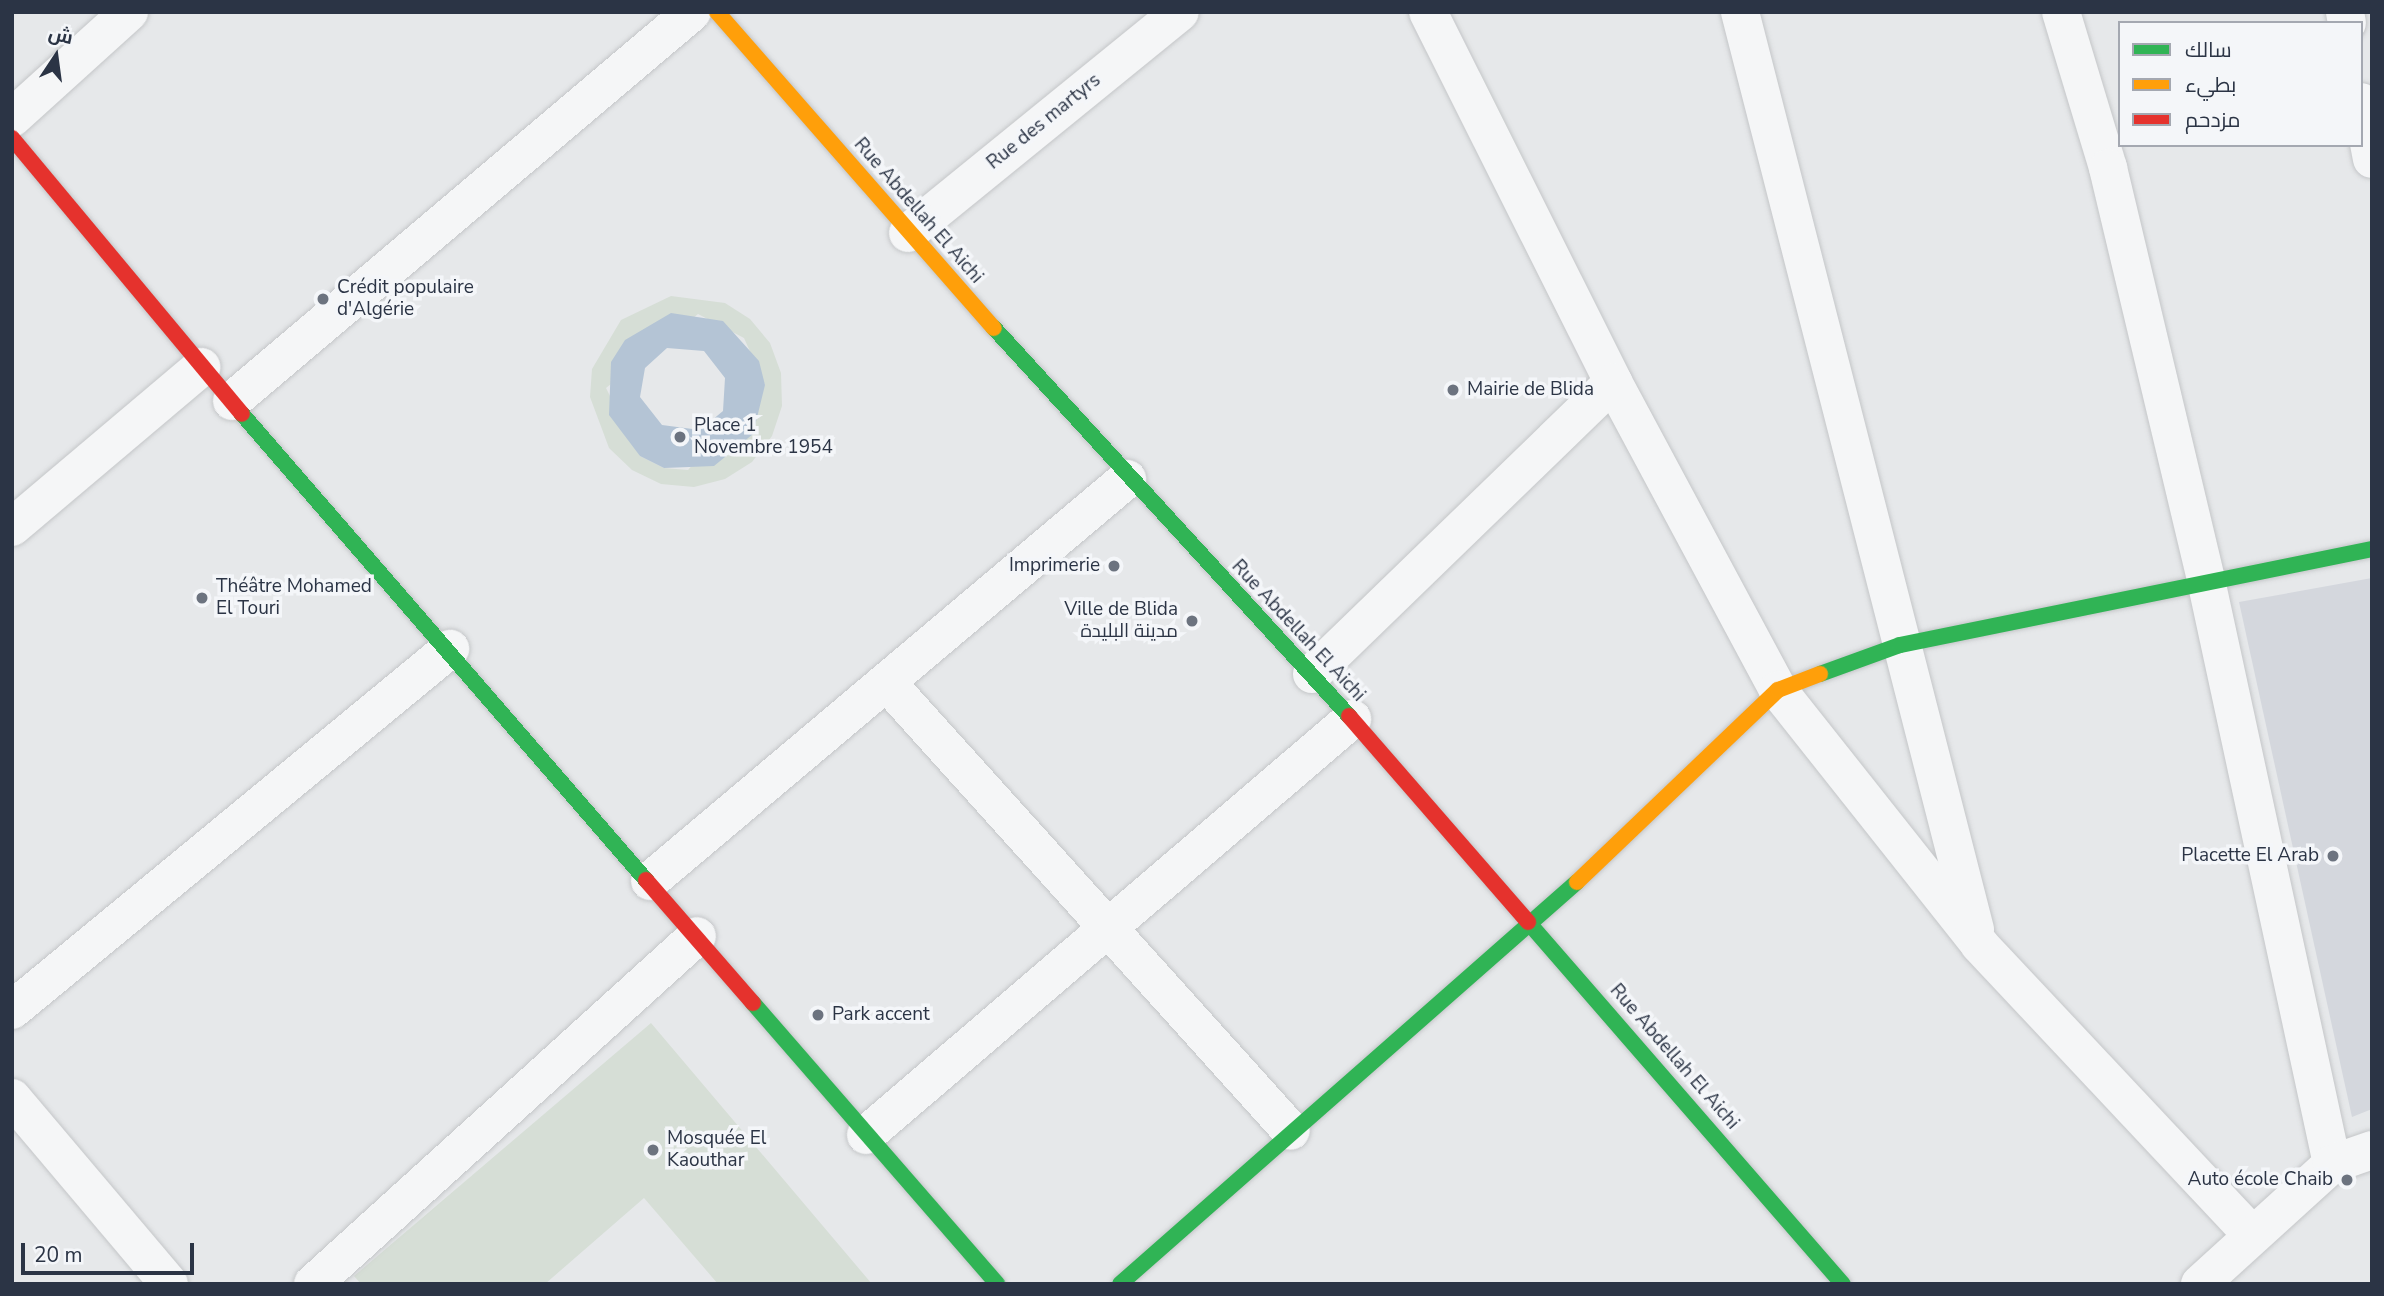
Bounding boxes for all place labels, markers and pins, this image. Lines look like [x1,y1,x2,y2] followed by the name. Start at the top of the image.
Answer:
[337,277,474,321] place label: Crédit populaire d'Algérie
[315,291,331,307] marker: Crédit populaire d'Algérie
[1467,379,1594,401] place label: Mairie de Blida
[1445,382,1461,398] marker: Mairie de Blida
[694,415,833,459] place label: Place 1 Novembre 1954
[672,429,688,445] marker: Place 1 Novembre 1954
[1009,555,1100,577] place label: Imprimerie
[1106,558,1122,574] marker: Imprimerie
[216,576,372,620] place label: Théâtre Mohamed El Touri
[194,590,210,606] marker: Théâtre Mohamed El Touri
[1064,599,1178,643] place label: Ville de Blida مدينة البليدة
[1184,613,1200,629] marker: Ville de Blida مدينة البليدة
[2181,845,2319,867] place label: Placette El Arab
[2325,848,2341,864] marker: Placette El Arab
[832,1004,930,1026] place label: Park accent
[810,1007,826,1023] marker: Park accent
[667,1128,766,1172] place label: Mosquée El Kaouthar
[645,1142,661,1158] marker: Mosquée El Kaouthar
[2188,1169,2333,1191] place label: Auto école Chaib
[2339,1172,2355,1188] marker: Auto école Chaib

